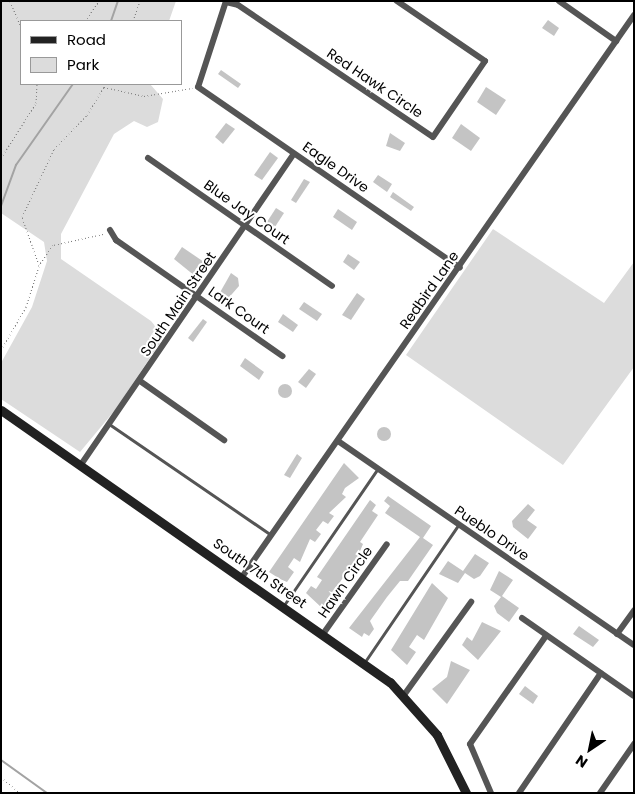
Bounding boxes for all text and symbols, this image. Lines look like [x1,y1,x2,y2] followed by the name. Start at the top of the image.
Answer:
[20,20,182,85] legend
[67,29,106,50] text: Road
[324,45,426,121] street label: Red Hawk Circle
[67,54,99,75] text: Park
[300,138,372,196] street label: Eagle Drive
[201,176,293,248] street label: Blue Jay Court
[137,248,219,360] street label: South Main Street
[396,248,462,332] street label: Redbird Lane
[205,283,273,337] street label: Lark Court
[451,502,533,564] street label: Pueblo Drive
[210,534,310,612] street label: South 7th Street
[314,543,376,621] street label: Hawn Circle
[565,724,615,774] north arrow
[572,750,592,773] text: N

